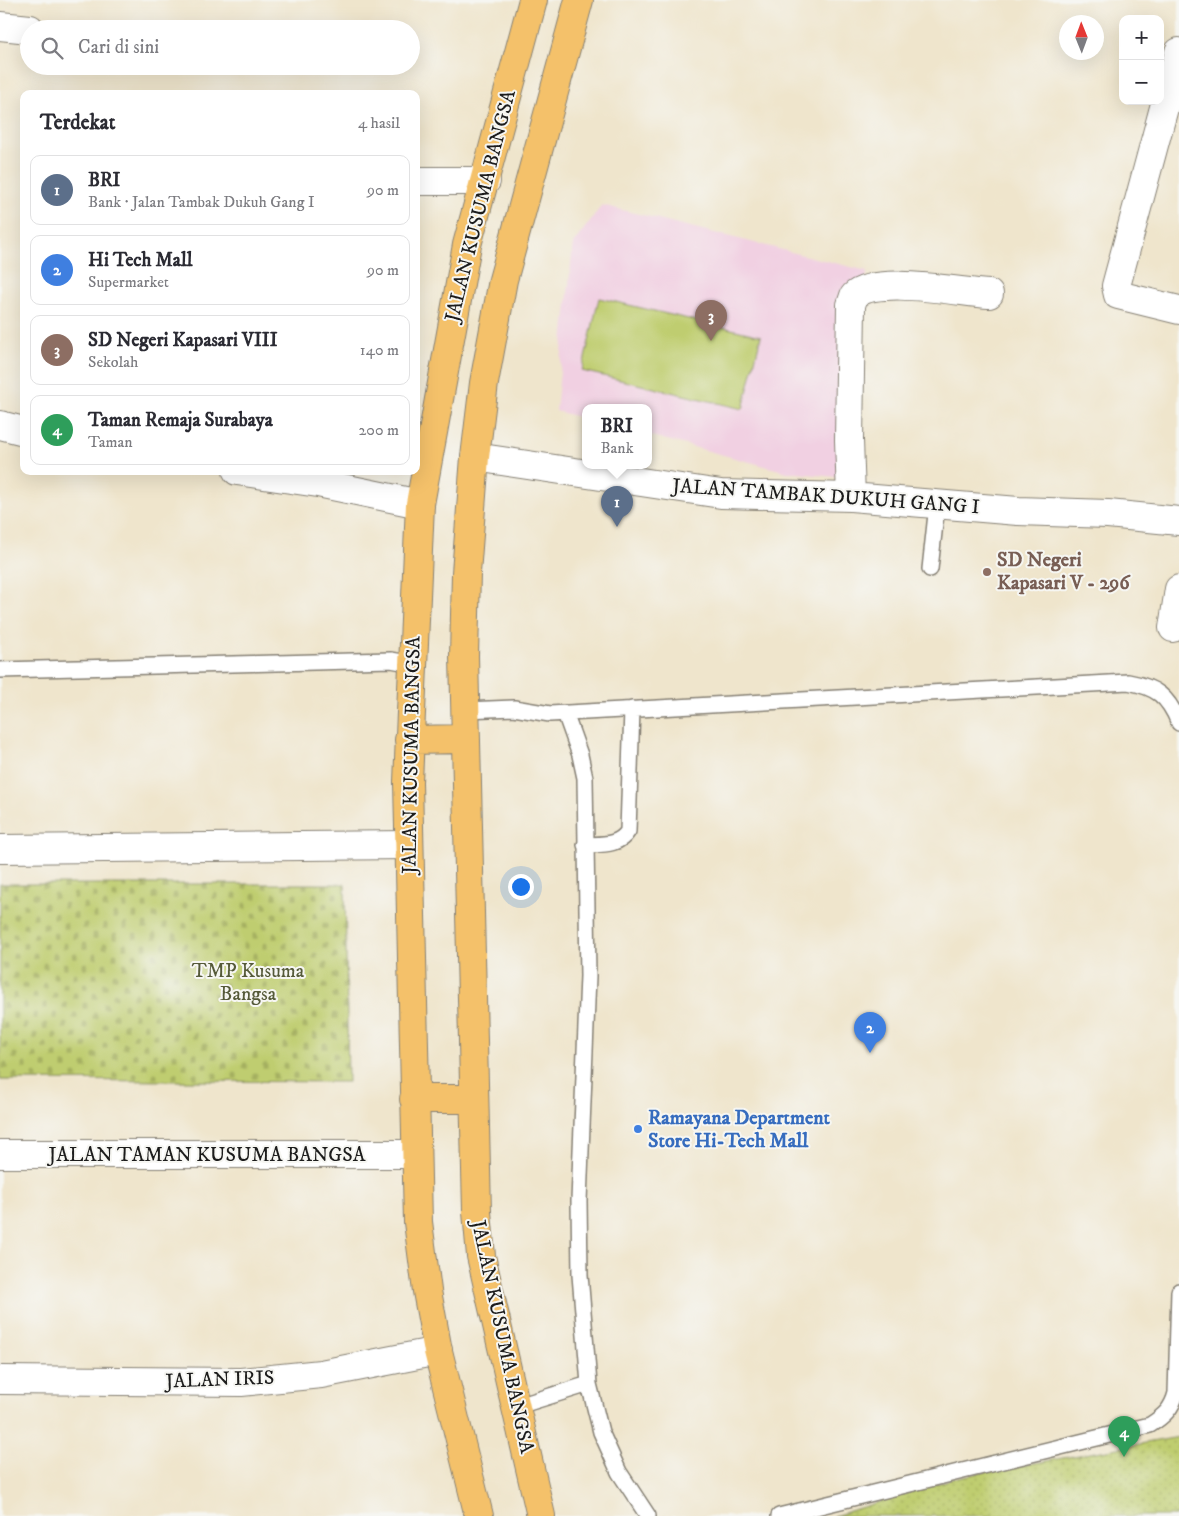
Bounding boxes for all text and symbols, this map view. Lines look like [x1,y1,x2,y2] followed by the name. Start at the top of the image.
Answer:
[1059,15,1104,60] north arrow
[1119,15,1164,105] map controls
[1119,15,1164,60] button: +
[20,20,420,75] search box
[38,34,66,62] icon: search
[78,36,159,59] text: Cari di sini
[1119,60,1164,105] button: −
[440,87,522,326] street label: JALAN KUSUMA BANGSA
[40,110,115,136] text: Terdekat
[358,113,400,133] text: 4 hasil
[88,169,120,192] text: BRI
[54,180,60,200] text: 1
[367,180,399,200] text: 90 m
[88,192,314,212] text: Bank · Jalan Tambak Dukuh Gang I
[88,249,192,272] text: Hi Tech Mall
[53,260,61,280] text: 2
[367,260,399,280] text: 90 m
[88,272,169,292] text: Supermarket
[695,300,727,341] pin: 3
[88,329,277,352] text: SD Negeri Kapasari VIII
[54,340,60,360] text: 3
[360,340,399,360] text: 140 m
[88,352,139,372] text: Sekolah
[582,404,652,469] popup
[88,409,273,432] text: Taman Remaja Surabaya
[600,415,633,438] text: BRI
[52,420,62,440] text: 4
[358,420,399,440] text: 200 m
[88,432,133,452] text: Taman
[600,438,634,458] text: Bank
[670,474,980,520] street label: JALAN TAMBAK DUKUH GANG I
[601,486,633,527] pin: 1
[997,548,1131,596] place label: SD Negeri Kapasari V - 296
[981,566,993,578] marker: SD Negeri Kapasari V - 296
[397,636,427,876] street label: JALAN KUSUMA BANGSA
[508,874,534,900] your location
[192,959,305,1007] park label: TMP Kusuma Bangsa
[854,1012,886,1053] pin: 2
[648,1106,831,1154] place label: Ramayana Department Store Hi-Tech Mall
[632,1123,644,1135] marker: Ramayana Department Store Hi-Tech Mall
[47,1143,366,1168] street label: JALAN TAMAN KUSUMA BANGSA
[465,1216,539,1456] street label: JALAN KUSUMA BANGSA
[163,1366,275,1394] street label: JALAN IRIS
[1108,1416,1140,1457] pin: 4

